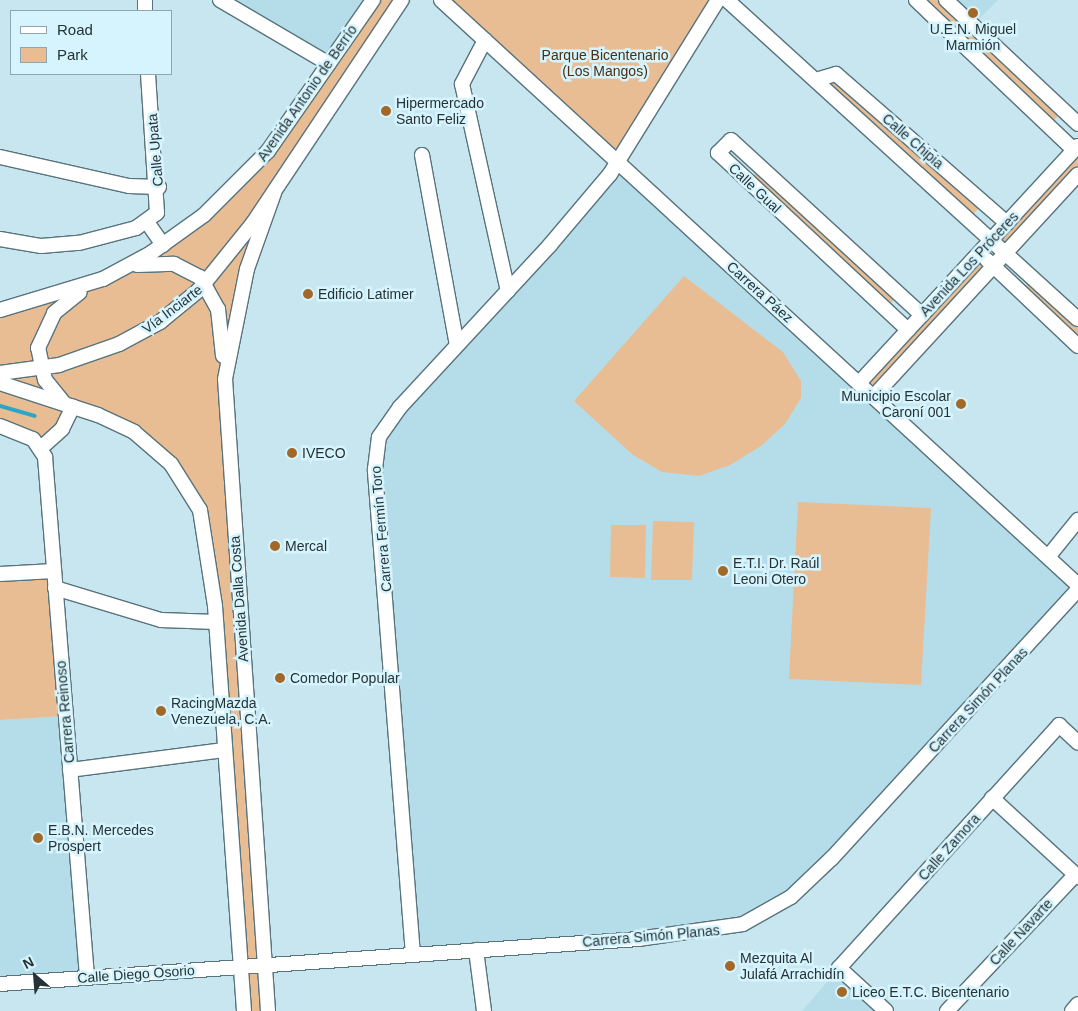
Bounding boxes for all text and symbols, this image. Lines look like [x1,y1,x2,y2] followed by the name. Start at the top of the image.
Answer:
[967,7,979,19] marker: U.E.N. Miguel Marmión
[10,10,172,75] legend
[57,21,93,38] text: Road
[253,21,361,165] street label: Avenida Antonio de Berrío
[930,21,1016,54] place label: U.E.N. Miguel Marmión
[57,46,88,63] text: Park
[542,47,668,80] park label: Parque Bicentenario (Los Mangos)
[396,95,484,128] place label: Hipermercado Santo Feliz
[380,105,392,117] marker: Hipermercado Santo Feliz
[879,110,947,172] street label: Calle Chipia
[143,113,167,187] street label: Calle Upata
[725,160,785,216] street label: Calle Gual
[916,208,1022,320] street label: Avenida Los Próceres
[723,258,797,326] street label: Carrera Páez
[139,281,205,337] street label: Vía Inciarte
[318,286,414,302] place label: Edificio Latimer
[302,288,314,300] marker: Edificio Latimer
[841,388,951,421] place label: Municipio Escolar Caroní 001
[955,398,967,410] marker: Municipio Escolar Caroní 001
[302,445,346,461] place label: IVECO
[286,447,298,459] marker: IVECO
[367,465,395,593] street label: Carrera Fermín Toro
[226,535,252,663] street label: Avenida Dalla Costa
[285,538,327,554] place label: Mercal
[269,540,281,552] marker: Mercal
[733,555,819,588] place label: E.T.I. Dr. Raúl Leoni Otero
[717,565,729,577] marker: E.T.I. Dr. Raúl Leoni Otero
[925,644,1031,756] street label: Carrera Simón Planas
[52,660,78,764] street label: Carrera Reinoso
[290,670,400,686] place label: Comedor Popular
[274,672,286,684] marker: Comedor Popular
[171,695,271,728] place label: RacingMazda Venezuela, C.A.
[155,705,167,717] marker: RacingMazda Venezuela, C.A.
[915,810,983,884] street label: Calle Zamora
[48,822,154,854] place label: E.B.N. Mercedes Prospert
[32,832,44,844] marker: E.B.N. Mercedes Prospert
[986,895,1056,969] street label: Calle Navarte
[582,922,720,950] street label: Carrera Simón Planas
[740,950,845,982] place label: Mezquita Al Julafá Arrachidín
[10,951,60,1001] north arrow
[20,953,36,972] text: N
[724,960,736,972] marker: Mezquita Al Julafá Arrachidín
[77,962,195,986] street label: Calle Diego Osorio
[852,984,1009,1000] place label: Liceo E.T.C. Bicentenario
[836,986,848,998] marker: Liceo E.T.C. Bicentenario

